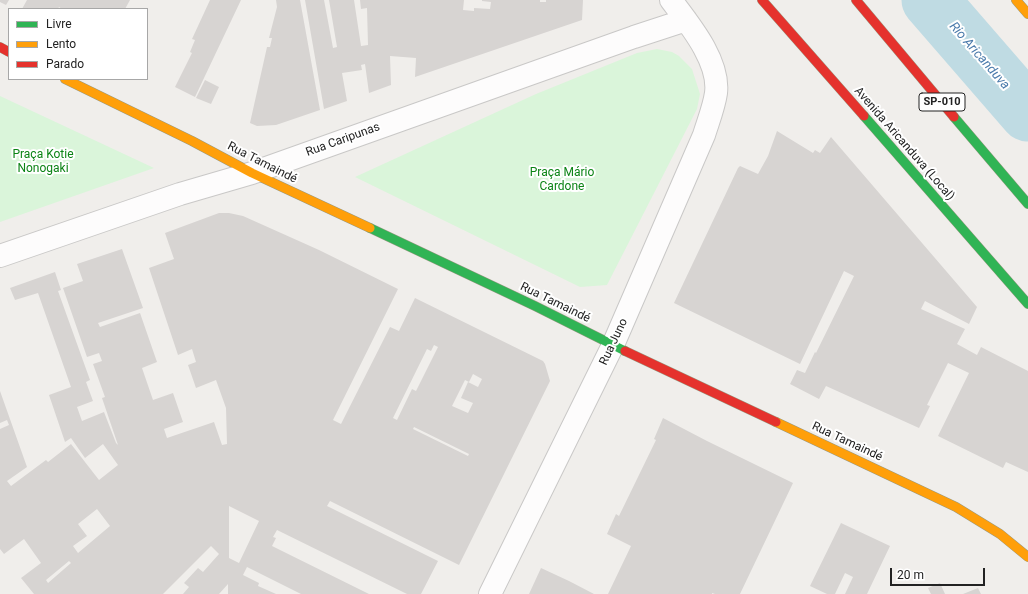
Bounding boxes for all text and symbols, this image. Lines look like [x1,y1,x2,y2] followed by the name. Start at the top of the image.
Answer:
[8,8,148,80] legend
[46,17,72,31] text: Livre
[946,19,1012,93] water label: Rio Aricanduva
[46,37,76,51] text: Lento
[46,57,84,71] text: Parado
[851,84,957,204] street label: Avenida Aricanduva (Local)
[919,93,965,111] road number: SP-010
[304,120,382,160] street label: Rua Caripunas
[225,139,299,187] street label: Rua Tamaindé
[12,148,74,176] park label: Praça Kotie Nonogaki
[530,166,594,194] park label: Praça Mário Cardone
[518,280,592,326] street label: Rua Tamaindé
[597,316,631,368] street label: Rua Juno
[809,419,885,465] street label: Rua Tamaindé
[892,560,987,586] scale bar
[897,568,924,582] text: 20 m

